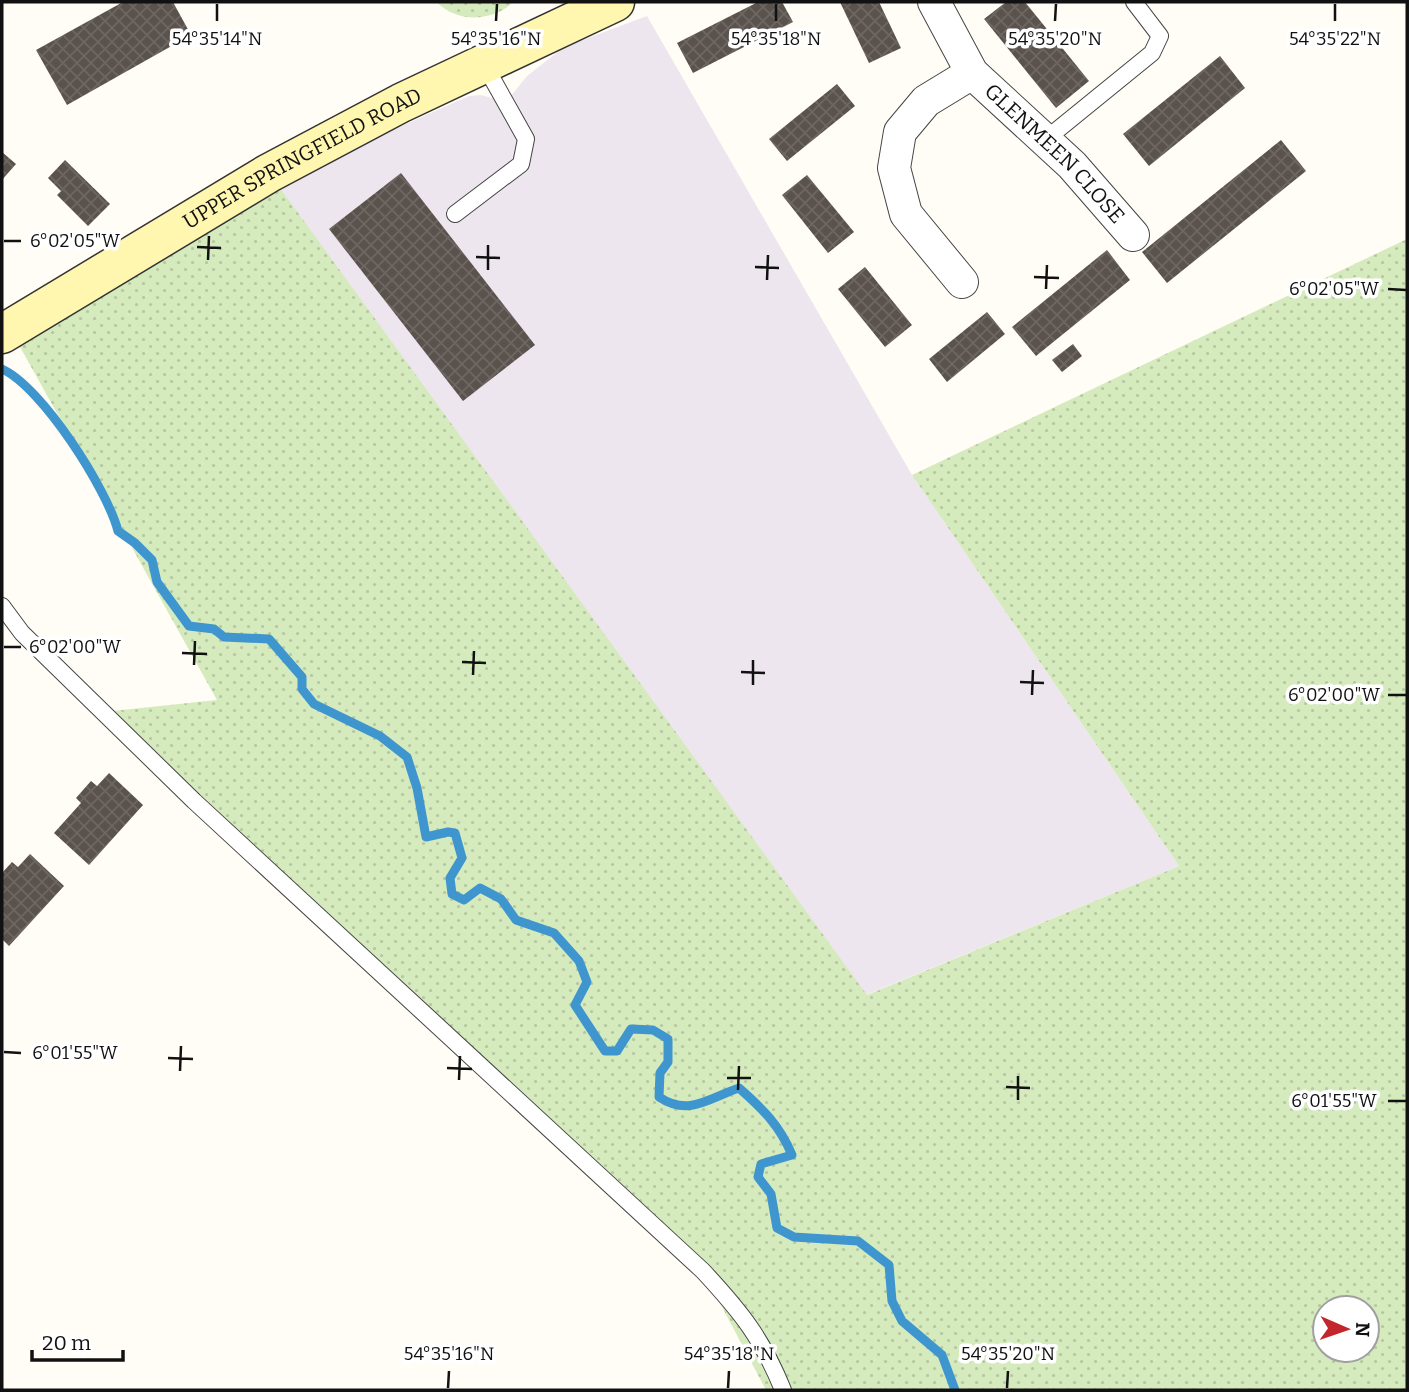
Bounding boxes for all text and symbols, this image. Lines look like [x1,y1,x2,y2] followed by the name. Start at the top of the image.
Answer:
[172,28,262,50] text: 54°35'14"N
[451,28,541,50] text: 54°35'16"N
[731,28,821,50] text: 54°35'18"N
[1008,28,1102,50] text: 54°35'20"N
[1289,28,1381,50] text: 54°35'22"N
[979,78,1130,229] street label: GLENMEEN CLOSE
[178,82,426,235] street label: UPPER SPRINGFIELD ROAD
[30,230,121,252] text: 6°02'05"W
[1289,278,1380,300] text: 6°02'05"W
[29,636,122,658] text: 6°02'00"W
[1288,684,1381,706] text: 6°02'00"W
[32,1042,118,1064] text: 6°01'55"W
[1291,1090,1377,1112] text: 6°01'55"W
[1311,1294,1381,1364] north arrow
[32,1318,122,1362] scale bar
[1351,1322,1374,1338] text: N
[42,1330,91,1356] text: 20 m
[404,1343,494,1365] text: 54°35'16"N
[684,1343,774,1365] text: 54°35'18"N
[961,1343,1055,1365] text: 54°35'20"N

